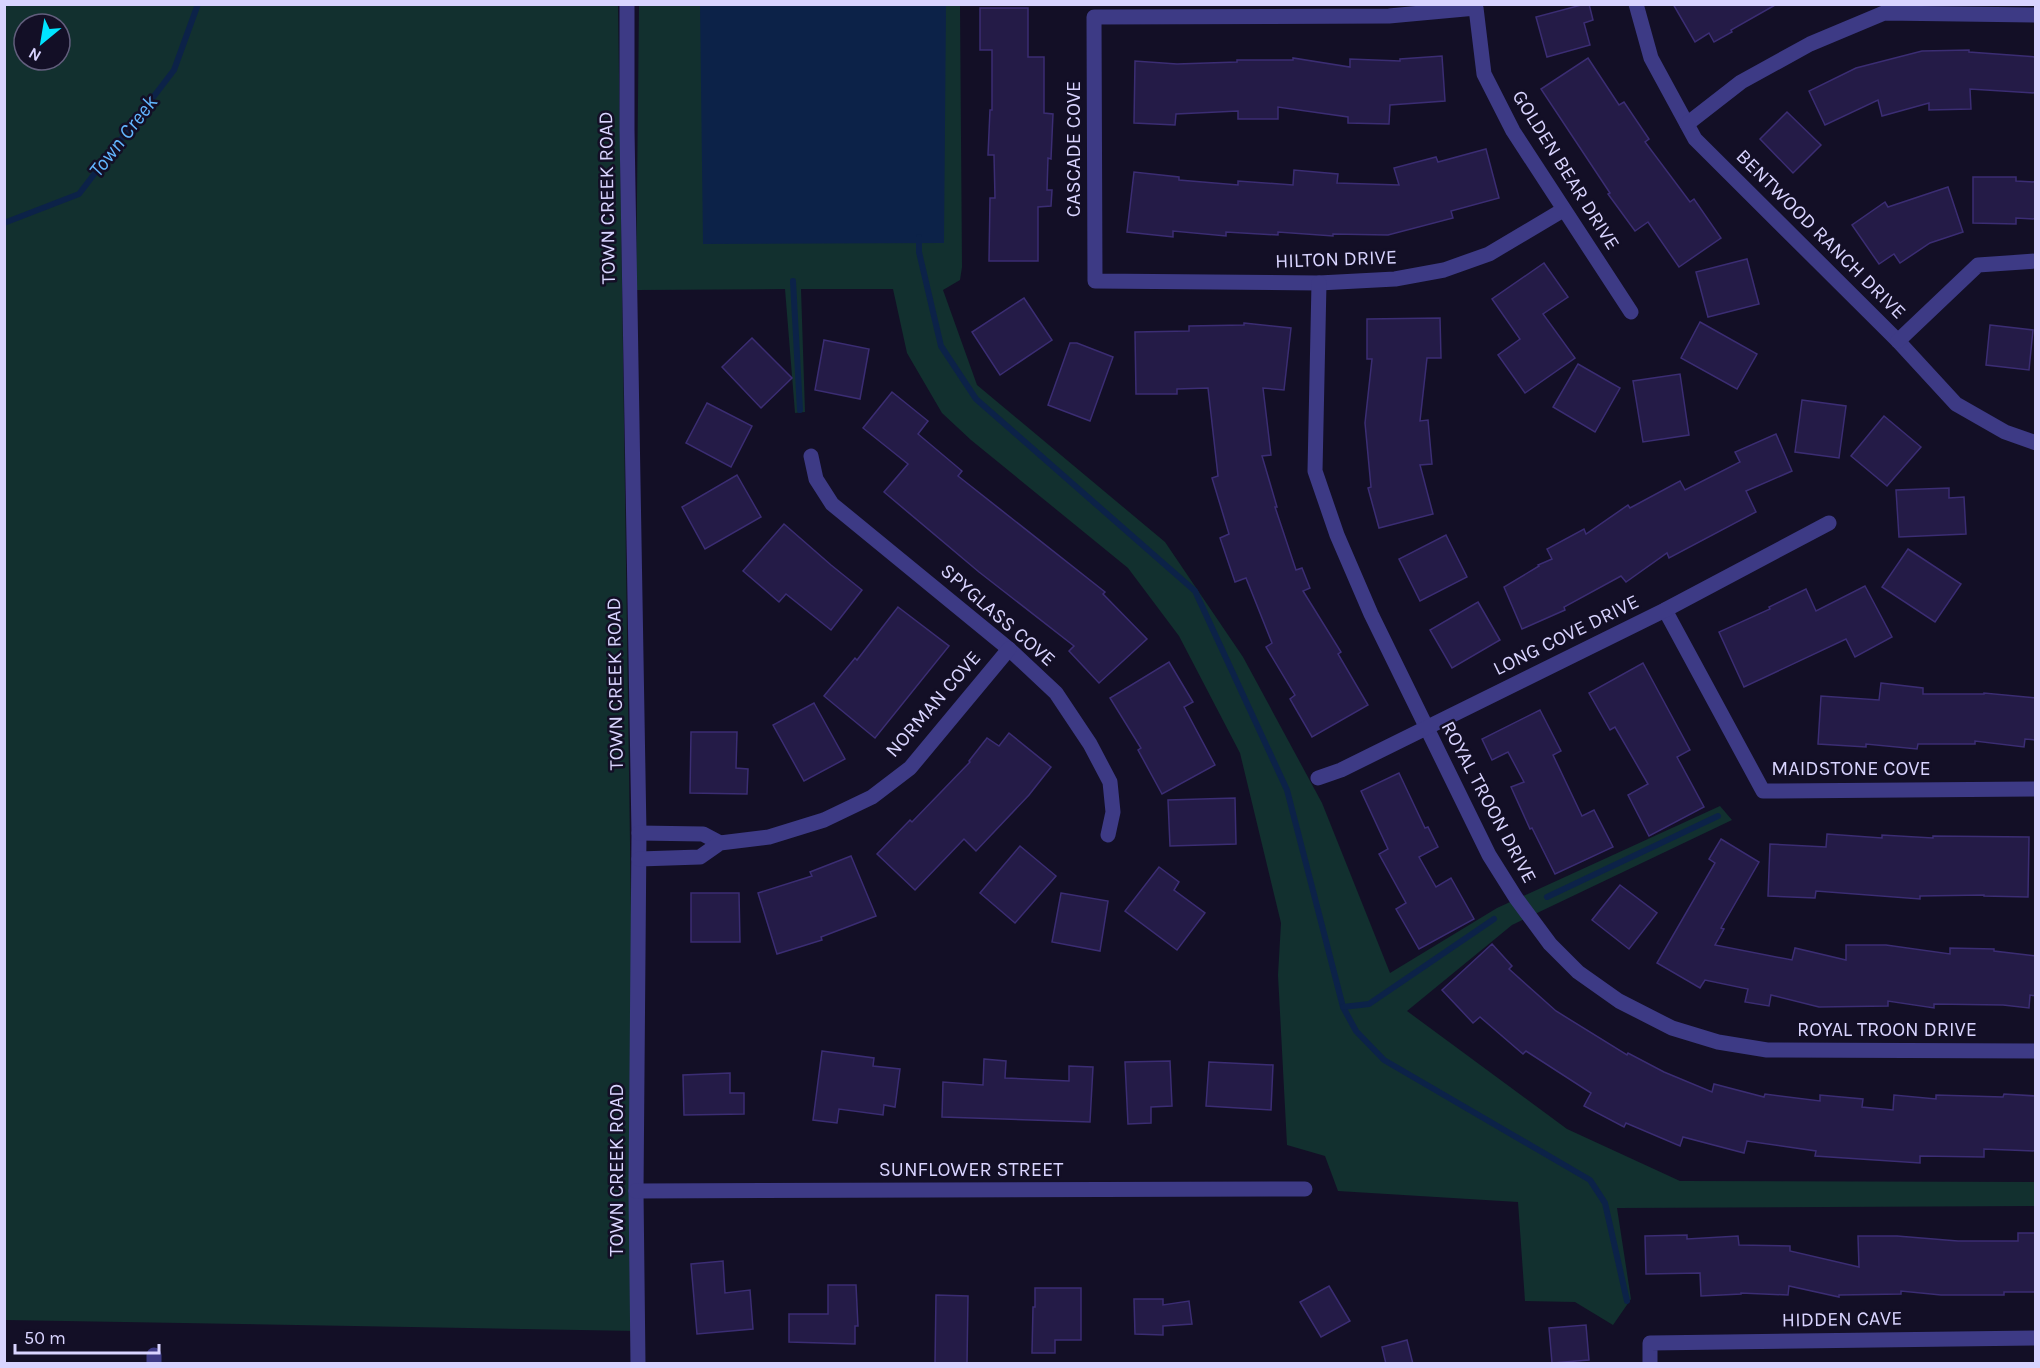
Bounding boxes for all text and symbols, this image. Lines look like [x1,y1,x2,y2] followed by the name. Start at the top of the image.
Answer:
[12,12,72,72] north arrow
[25,43,44,66] text: N
[1062,81,1085,217] street label: CASCADE COVE
[1508,86,1624,254] street label: GOLDEN BEAR DRIVE
[84,90,162,182] water label: Town Creek
[594,111,620,285] street label: TOWN CREEK ROAD
[1731,144,1911,324] street label: BENTWOOD RANCH DRIVE
[1275,245,1397,273] street label: HILTON DRIVE
[936,559,1060,671] street label: SPYGLASS COVE
[1489,590,1643,680] street label: LONG COVE DRIVE
[602,597,628,771] street label: TOWN CREEK ROAD
[881,646,985,762] street label: NORMAN COVE
[1437,717,1541,887] street label: ROYAL TROON DRIVE
[1771,757,1931,780] street label: MAIDSTONE COVE
[1797,1018,1977,1041] street label: ROYAL TROON DRIVE
[605,1084,628,1256] street label: TOWN CREEK ROAD
[879,1158,1063,1181] street label: SUNFLOWER STREET
[1781,1306,1903,1332] street label: HIDDEN CAVE
[15,1317,159,1355] scale bar
[24,1327,66,1349] text: 50 m

